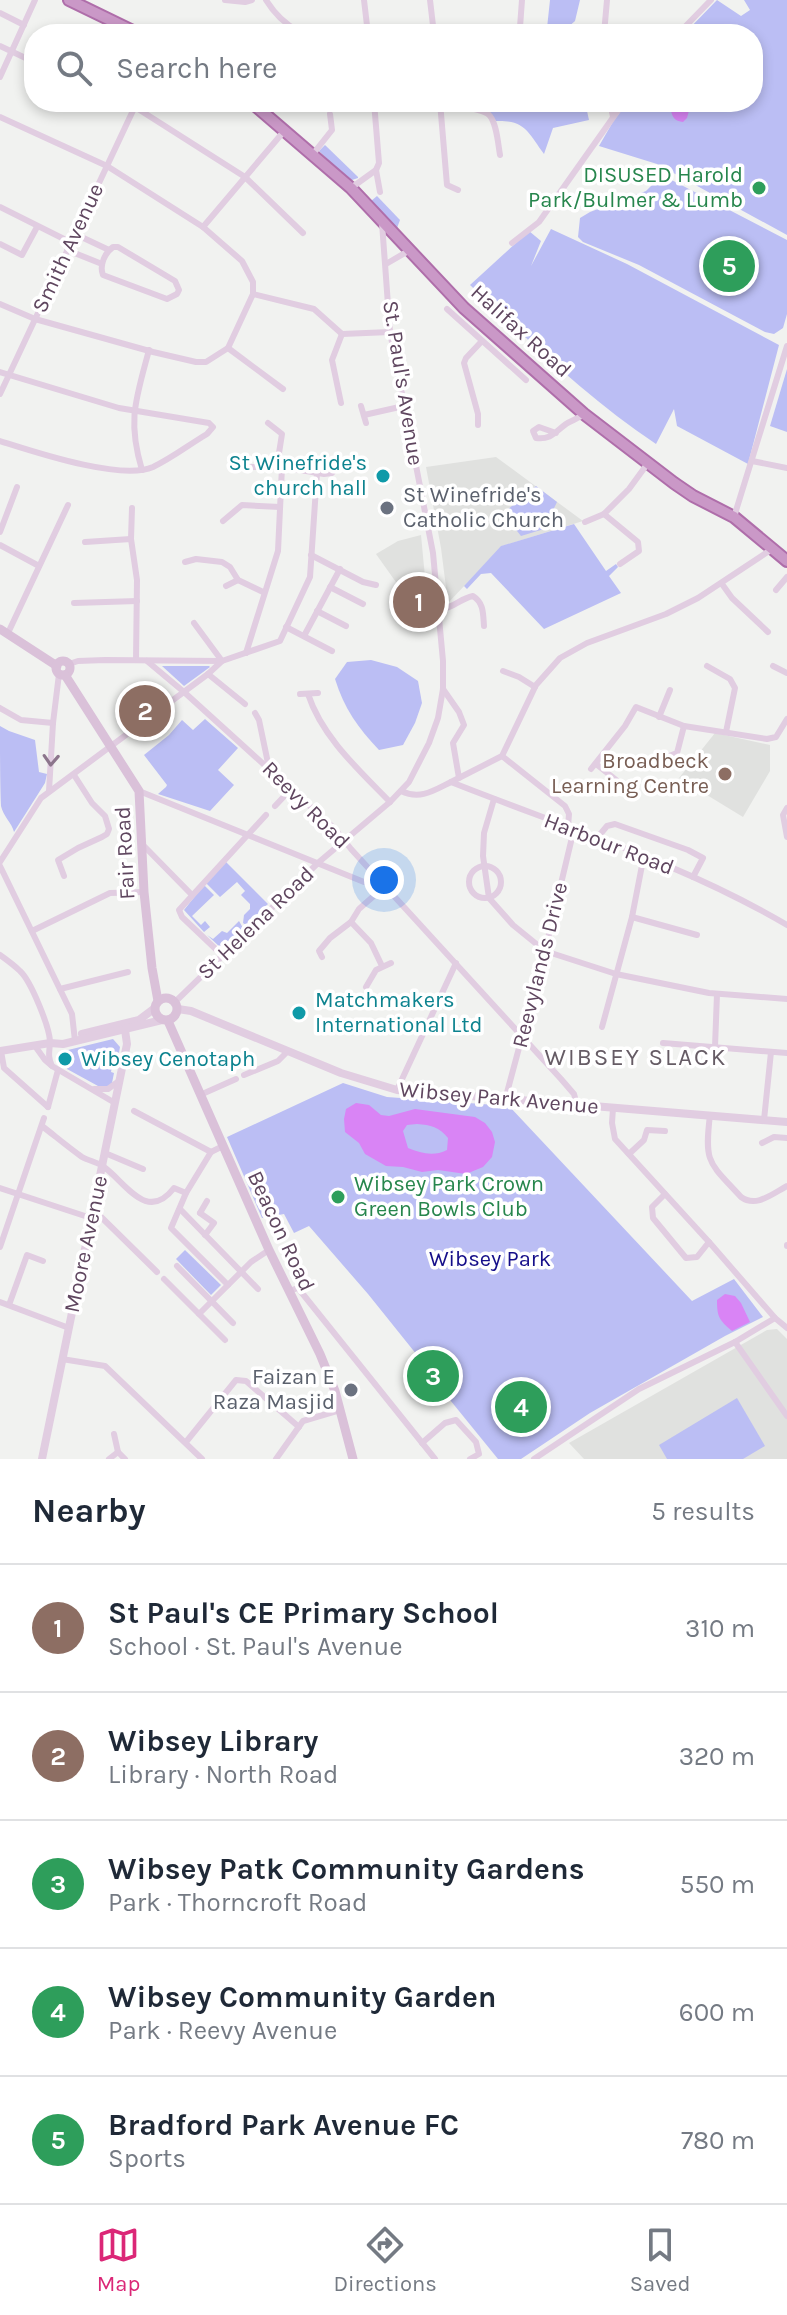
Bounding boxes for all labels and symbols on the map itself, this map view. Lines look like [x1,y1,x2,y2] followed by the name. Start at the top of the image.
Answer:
[528,162,743,213] place label: DISUSED Harold Park/Bulmer & Lumb
[27,179,109,317] street label: Smith Avenue
[750,179,768,197] marker: DISUSED Harold Park/Bulmer & Lumb
[703,236,755,296] pin: 5
[465,279,577,383] street label: Halifax Road
[377,299,429,467] street label: St. Paul's Avenue
[228,450,367,501] place label: St Winefride's church hall
[374,467,392,485] marker: St Winefride's church hall
[403,482,564,533] place label: St Winefride's Catholic Church
[378,499,396,517] marker: St Winefride's Catholic Church
[393,572,445,632] pin: 1
[119,681,171,741] pin: 2
[551,748,709,799] place label: Broadbeck Learning Centre
[43,754,60,767] one-way arrow
[257,756,355,854] street label: Reevy Road
[716,765,734,783] marker: Broadbeck Learning Centre
[110,806,140,900] street label: Fair Road
[540,807,678,881] street label: Harbour Road
[364,860,404,900] your location
[192,861,320,985] street label: St Helena Road
[507,879,573,1051] street label: Reevylands Drive
[315,987,483,1038] place label: Matchmakers International Ltd
[290,1004,308,1022] marker: Matchmakers International Ltd
[545,1043,727,1071] district label: WIBSEY SLACK
[81,1046,255,1072] place label: Wibsey Cenotaph
[56,1050,74,1068] marker: Wibsey Cenotaph
[398,1076,600,1120] street label: Wibsey Park Avenue
[242,1167,320,1295] street label: Beacon Road
[354,1171,544,1222] place label: Wibsey Park Crown Green Bowls Club
[59,1173,113,1315] street label: Moore Avenue
[329,1188,347,1206] marker: Wibsey Park Crown Green Bowls Club
[429,1246,551,1272] park label: Wibsey Park
[407,1346,459,1406] pin: 3
[213,1364,335,1415] place label: Faizan E Raza Masjid
[495,1377,547,1437] pin: 4
[342,1381,360,1399] marker: Faizan E Raza Masjid

